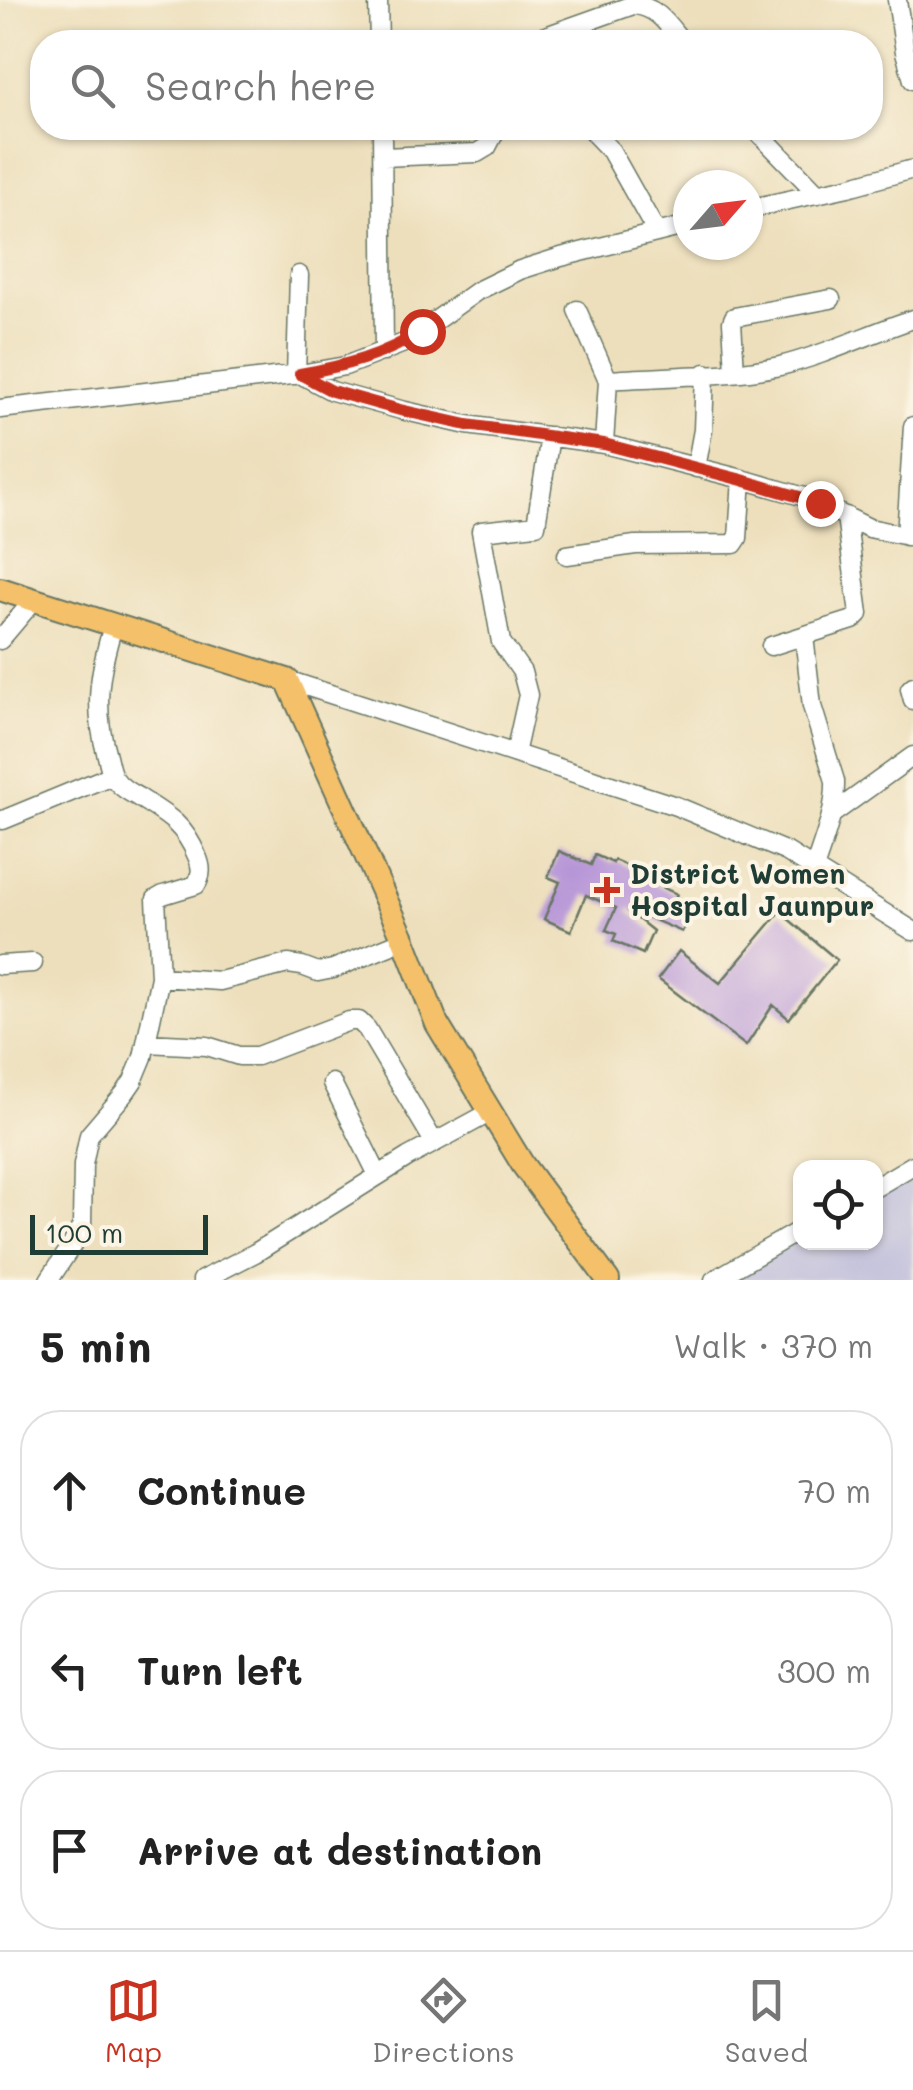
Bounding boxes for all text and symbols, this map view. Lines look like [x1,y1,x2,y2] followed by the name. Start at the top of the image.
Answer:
[30,30,883,140] search box
[65,58,120,113] icon: search
[145,60,376,110] text: Search here
[673,170,763,260] north arrow
[400,309,446,355] route start
[798,481,844,527] route end
[630,855,874,923] place label: District Women Hospital Jaunpur
[594,877,620,903] marker: District Women Hospital Jaunpur
[793,1160,883,1250] map controls
[793,1160,883,1250] button: locate
[30,1210,208,1254] scale bar
[45,1214,123,1250] text: 100 m
[40,1318,151,1373] text: 5 min
[673,1324,873,1366] text: Walk · 370 m
[42,1463,97,1518] icon: ahead
[137,1465,306,1515] text: Continue
[798,1469,871,1511] text: 70 m
[42,1643,97,1698] icon: left
[137,1645,303,1695] text: Turn left
[777,1649,871,1691] text: 300 m
[42,1823,97,1878] icon: arrive
[137,1825,542,1875] text: Arrive at destination
[105,1973,162,2069] tab: Map
[372,1973,515,2069] tab: Directions
[725,1973,808,2069] tab: Saved

